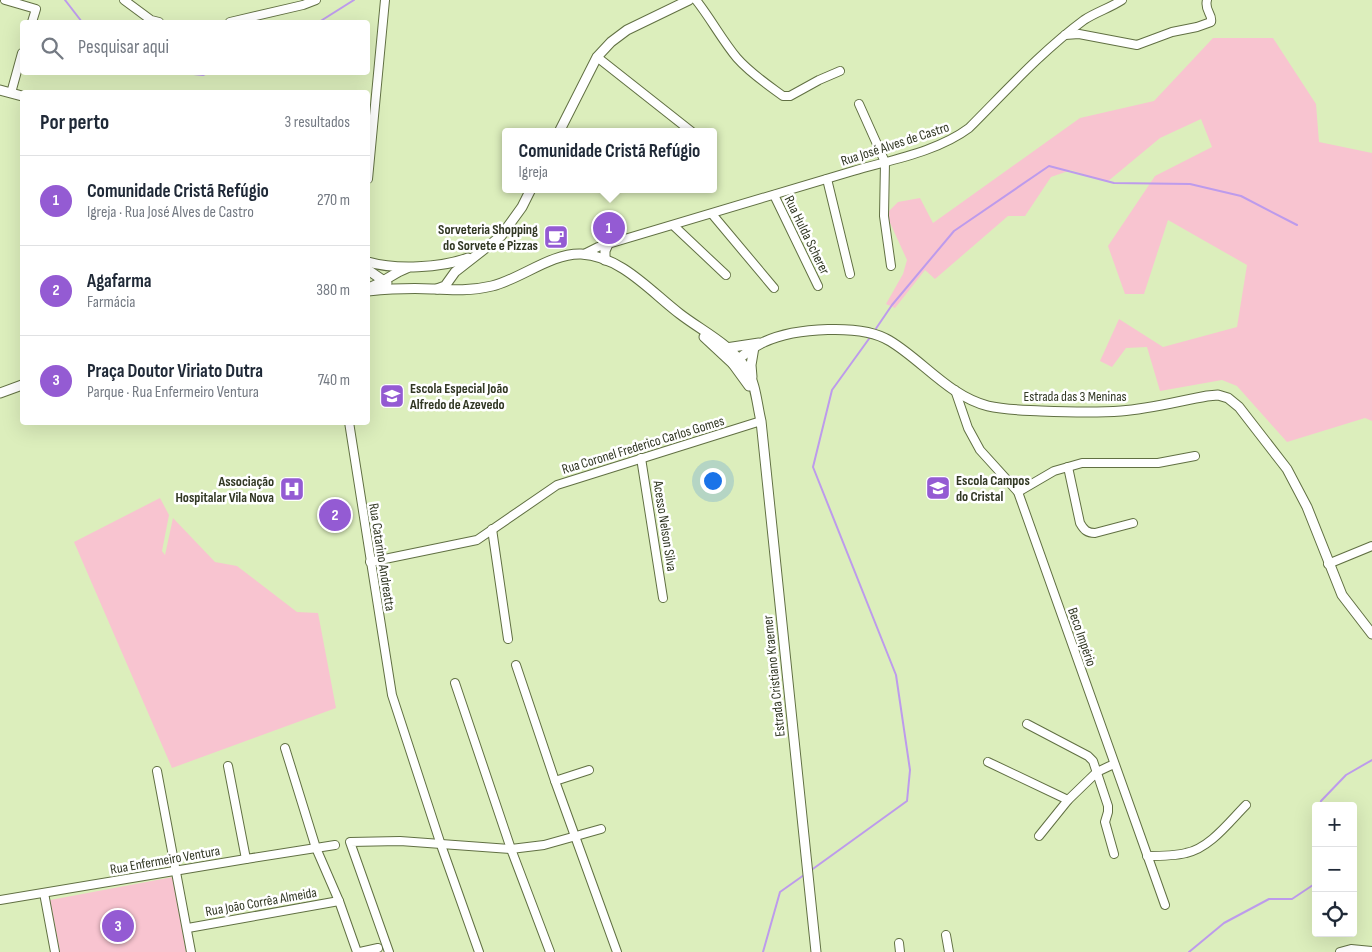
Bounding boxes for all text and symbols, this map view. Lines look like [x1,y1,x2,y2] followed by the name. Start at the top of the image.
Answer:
[20,20,370,75] search box
[38,34,66,62] icon: search
[78,36,169,59] text: Pesquisar aqui
[40,110,109,135] text: Por perto
[285,113,350,132] text: 3 resultados
[839,118,952,170] street label: Rua José Alves de Castro
[502,128,717,193] popup
[519,140,700,163] text: Comunidade Cristã Refúgio
[519,163,548,182] text: Igreja
[87,180,269,203] text: Comunidade Cristã Refúgio
[53,191,59,210] text: 1
[317,191,350,210] text: 270 m
[781,193,833,277] street label: Rua Hulda Scherer
[87,203,254,222] text: Igreja · Rua José Alves de Castro
[593,209,625,247] pin: 1
[438,221,538,254] place label: Sorveteria Shopping do Sorvete e Pizzas
[543,224,569,250] cafe icon: Sorveteria Shopping do Sorvete e Pizzas
[87,270,152,293] text: Agafarma
[52,281,60,300] text: 2
[316,281,350,300] text: 380 m
[87,293,136,312] text: Farmácia
[87,360,263,383] text: Praça Doutor Viriato Dutra
[52,371,60,390] text: 3
[318,371,350,390] text: 740 m
[409,380,508,413] place label: Escola Especial João Alfredo de Azevedo
[87,383,259,402] text: Parque · Rua Enfermeiro Ventura
[379,383,405,409] school or university icon: Escola Especial João Alfredo de Azevedo
[1023,388,1127,405] street label: Estrada das 3 Meninas
[560,412,726,478] street label: Rua Coronel Frederico Carlos Gomes
[700,468,726,494] your location
[956,472,1030,505] place label: Escola Campos do Cristal
[175,473,274,506] place label: Associação Hospitalar Vila Nova
[925,475,951,501] school or university icon: Escola Campos do Cristal
[279,476,305,502] hospital icon: Associação Hospitalar Vila Nova
[649,478,681,573] street label: Acesso Nelson Silva
[319,496,351,534] pin: 2
[365,502,399,612] street label: Rua Catarino Andreatta
[1064,605,1100,669] street label: Beco Império
[759,614,789,738] street label: Estrada Cristiano Kraemer
[1312,802,1357,937] map controls
[1312,802,1357,847] button: +
[109,842,221,878] street label: Rua Enfermeiro Ventura
[1312,847,1357,892] button: −
[204,884,318,920] street label: Rua João Corrêa Almeida
[1312,892,1357,937] button: locate
[102,907,134,945] pin: 3

